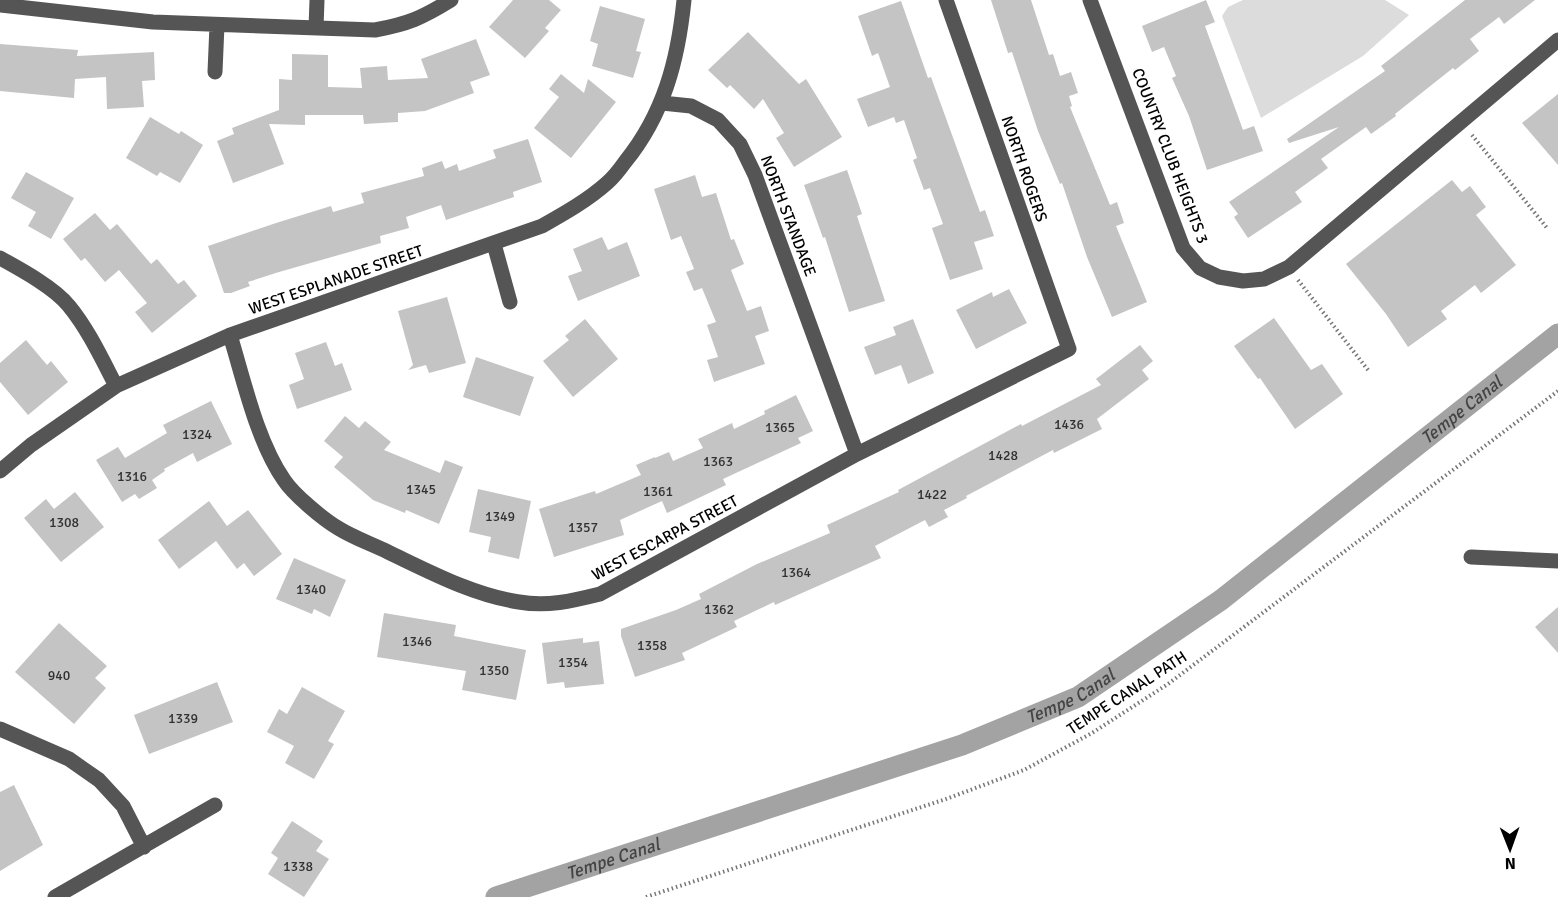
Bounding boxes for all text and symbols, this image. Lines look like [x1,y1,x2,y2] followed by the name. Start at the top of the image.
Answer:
[1127,65,1213,247] street label: COUNTRY CLUB HEIGHTS 3
[997,113,1052,225] street label: NORTH ROGERS
[756,153,820,279] street label: NORTH STANDAGE
[246,241,426,319] street label: WEST ESPLANADE STREET
[1417,370,1508,449] water label: Tempe Canal
[1054,416,1084,433] house number: 1436
[765,419,795,436] house number: 1365
[182,426,213,443] house number: 1324
[988,447,1018,464] house number: 1428
[703,453,733,470] house number: 1363
[117,468,147,485] house number: 1316
[406,481,436,498] house number: 1345
[643,483,673,500] house number: 1361
[917,486,947,503] house number: 1422
[588,491,742,585] street label: WEST ESCARPA STREET
[485,508,515,525] house number: 1349
[49,514,79,531] house number: 1308
[568,519,598,536] house number: 1357
[781,564,812,581] house number: 1364
[296,581,326,598] house number: 1340
[704,601,734,618] house number: 1362
[402,633,432,650] house number: 1346
[637,637,667,654] house number: 1358
[1063,647,1191,739] street label: TEMPE CANAL PATH
[558,654,589,671] house number: 1354
[479,662,509,679] house number: 1350
[1023,663,1120,728] water label: Tempe Canal
[48,667,70,684] house number: 940
[168,710,198,727] house number: 1339
[1480,819,1540,879] north arrow
[563,833,664,884] water label: Tempe Canal
[1505,853,1516,873] text: N
[283,858,313,875] house number: 1338

